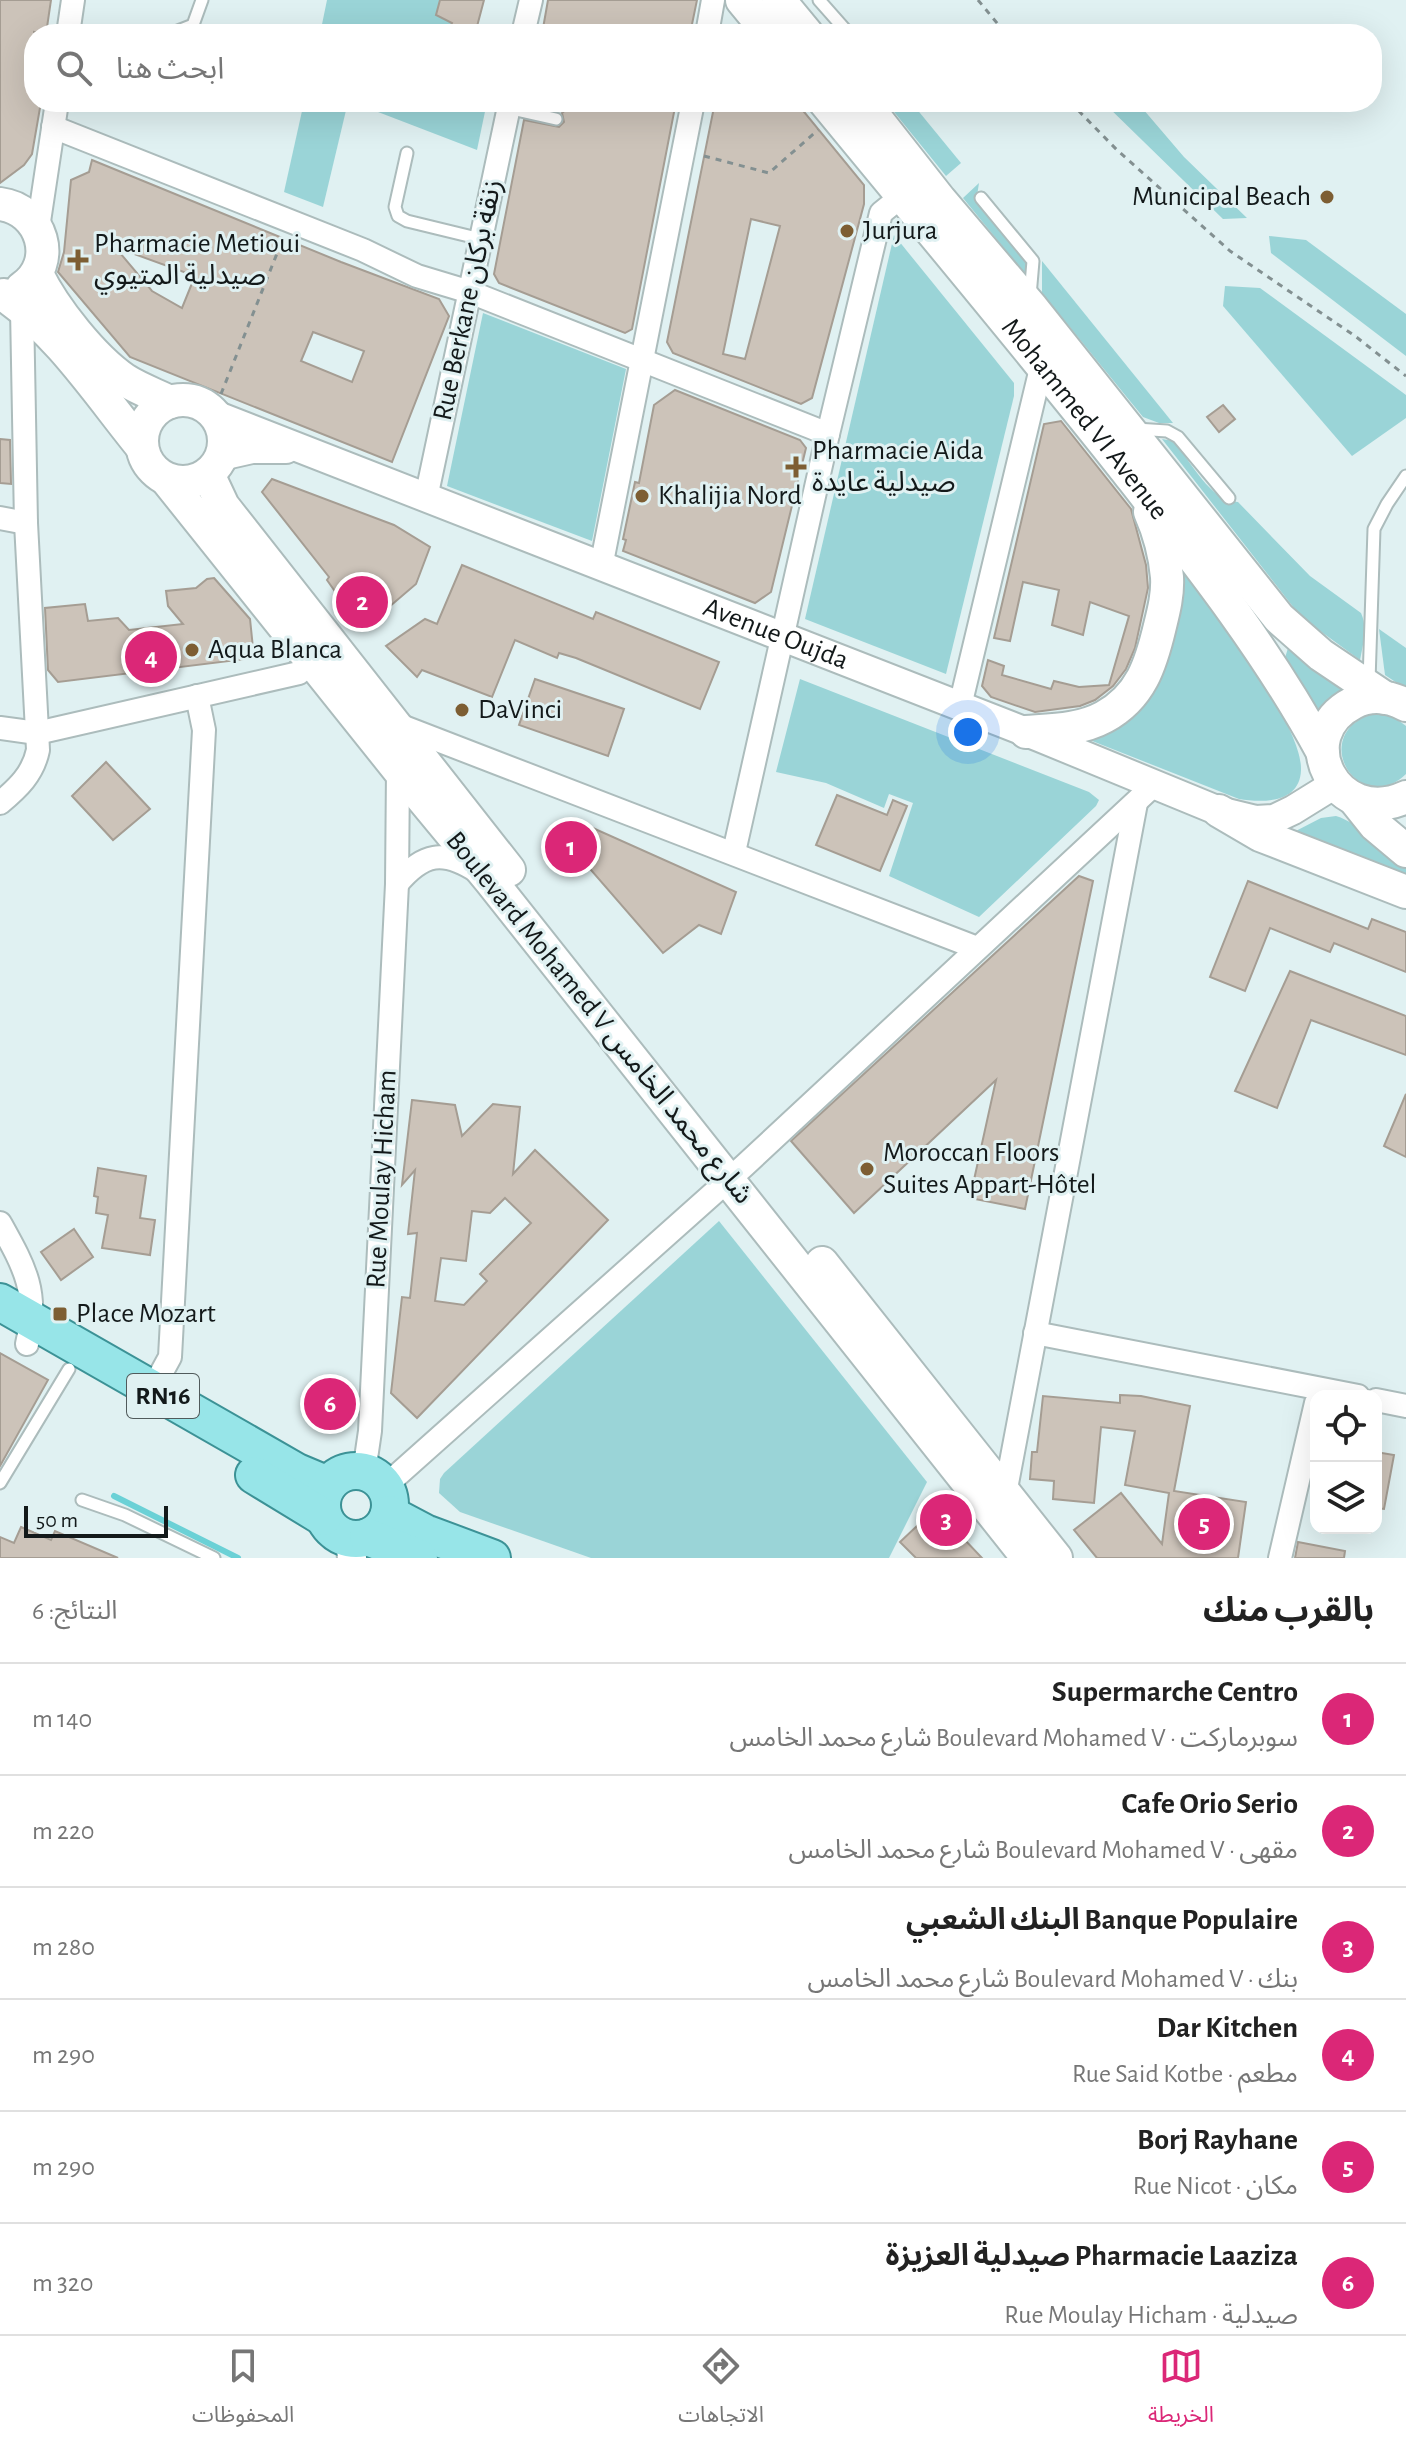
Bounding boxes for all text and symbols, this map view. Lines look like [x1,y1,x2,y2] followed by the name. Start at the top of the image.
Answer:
[24,24,1382,112] search box
[52,46,96,90] icon: search
[116,54,224,84] text: ابحث هنا
[429,177,508,423] street label: Rue Berkane زنقة بركان
[1132,183,1311,211] place label: Municipal Beach
[1318,188,1336,206] marker: Municipal Beach
[863,217,938,245] place label: Jurjura
[838,222,856,240] marker: Jurjura
[94,230,300,295] place label: Pharmacie Metioui صيدلية المتيوي
[69,251,87,269] marker: Pharmacie Metioui صيدلية المتيوي
[996,314,1173,525] street label: Mohammed VI Avenue
[812,437,984,497] place label: Pharmacie Aida صيدلية عايدة
[787,458,805,476] marker: Pharmacie Aida صيدلية عايدة
[658,482,802,510] place label: Khalijia Nord
[633,487,651,505] marker: Khalijia Nord
[336,572,388,632] pin: 2
[699,593,852,675] street label: Avenue Oujda
[125,627,177,687] pin: 4
[208,636,342,664] place label: Aqua Blanca
[183,641,201,659] marker: Aqua Blanca
[478,696,562,724] place label: DaVinci
[453,701,471,719] marker: DaVinci
[948,712,988,752] your location
[545,817,597,877] pin: 1
[436,827,758,1212] street label: Boulevard Mohamed V شارع محمد الخامس
[362,1069,402,1289] street label: Rue Moulay Hicham
[883,1139,1097,1199] place label: Moroccan Floors Suites Appart-Hôtel
[858,1160,876,1178] marker: Moroccan Floors Suites Appart-Hôtel
[76,1300,216,1328] place label: Place Mozart
[51,1305,69,1323] marker: Place Mozart
[127,1374,199,1418] road number: RN16
[304,1374,356,1434] pin: 6
[1310,1390,1382,1534] map controls
[1310,1390,1382,1462] button: locate
[1310,1462,1382,1534] button: layers
[920,1490,972,1550] pin: 3
[1178,1494,1230,1554] pin: 5
[24,1502,168,1538] scale bar
[36,1509,78,1531] text: 50 m
[1203,1594,1374,1628] text: بالقرب منك
[32,1598,117,1624] text: النتائج: 6
[1052,1677,1298,1707] text: Supermarche Centro
[32,1706,92,1732] text: 140 m
[1343,1706,1353,1732] text: 1
[730,1725,1298,1751] text: سوبرماركت · Boulevard Mohamed V شارع محمد الخامس
[1122,1789,1298,1819] text: Cafe Orio Serio
[32,1818,95,1844] text: 220 m
[1342,1818,1354,1844] text: 2
[788,1837,1298,1863] text: مقهى · Boulevard Mohamed V شارع محمد الخامس
[906,1905,1298,1935] text: Banque Populaire البنك الشعبي
[32,1934,95,1960] text: 280 m
[1342,1934,1354,1960] text: 3
[807,1966,1298,1992] text: بنك · Boulevard Mohamed V شارع محمد الخامس
[1157,2013,1298,2043] text: Dar Kitchen
[32,2042,95,2068] text: 290 m
[1341,2042,1355,2068] text: 4
[1072,2061,1298,2087] text: مطعم · Rue Said Kotbe
[1137,2125,1298,2155] text: Borj Rayhane
[32,2154,95,2180] text: 290 m
[1342,2154,1354,2180] text: 5
[1133,2173,1298,2199] text: مكان · Rue Nicot
[885,2241,1298,2271] text: Pharmacie Laaziza صيدلية العزيزة
[32,2270,93,2296] text: 320 m
[1342,2270,1354,2296] text: 6
[1004,2302,1298,2328] text: صيدلية · Rue Moulay Hicham
[192,2344,294,2438] tab: المحفوظات
[678,2344,764,2438] tab: الاتجاهات
[1148,2344,1214,2438] tab: الخريطة

